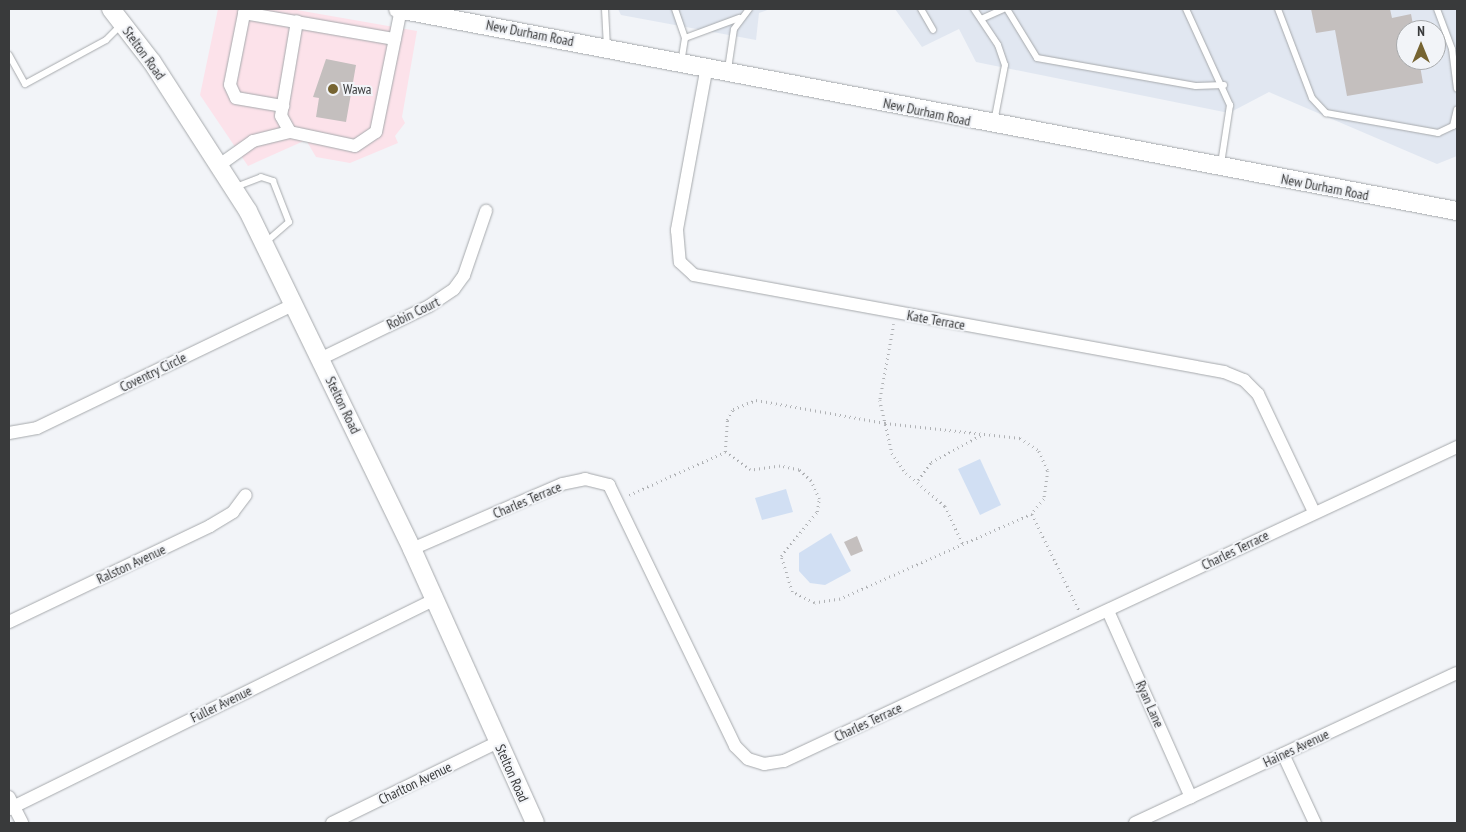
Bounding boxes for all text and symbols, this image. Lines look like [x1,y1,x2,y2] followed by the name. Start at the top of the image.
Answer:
[485,16,575,50] street label: New Durham Road
[1396,20,1446,70] north arrow
[1417,22,1425,40] text: N
[119,23,169,83] street label: Stelton Road
[343,81,371,97] place label: Wawa
[327,83,339,95] marker: Wawa
[882,94,972,130] street label: New Durham Road
[1280,170,1370,204] street label: New Durham Road
[384,293,442,333] street label: Robin Court
[905,307,967,333] street label: Kate Terrace
[117,349,189,395] street label: Coventry Circle
[322,374,364,436] street label: Stelton Road
[490,478,564,522] street label: Charles Terrace
[1198,526,1272,574] street label: Charles Terrace
[94,541,168,587] street label: Ralston Avenue
[1132,678,1168,730] street label: Ryan Lane
[187,682,255,726] street label: Fuller Avenue
[831,699,905,745] street label: Charles Terrace
[1260,725,1332,771] street label: Haines Avenue
[492,741,532,805] street label: Stelton Road
[376,758,454,808] street label: Charlton Avenue

